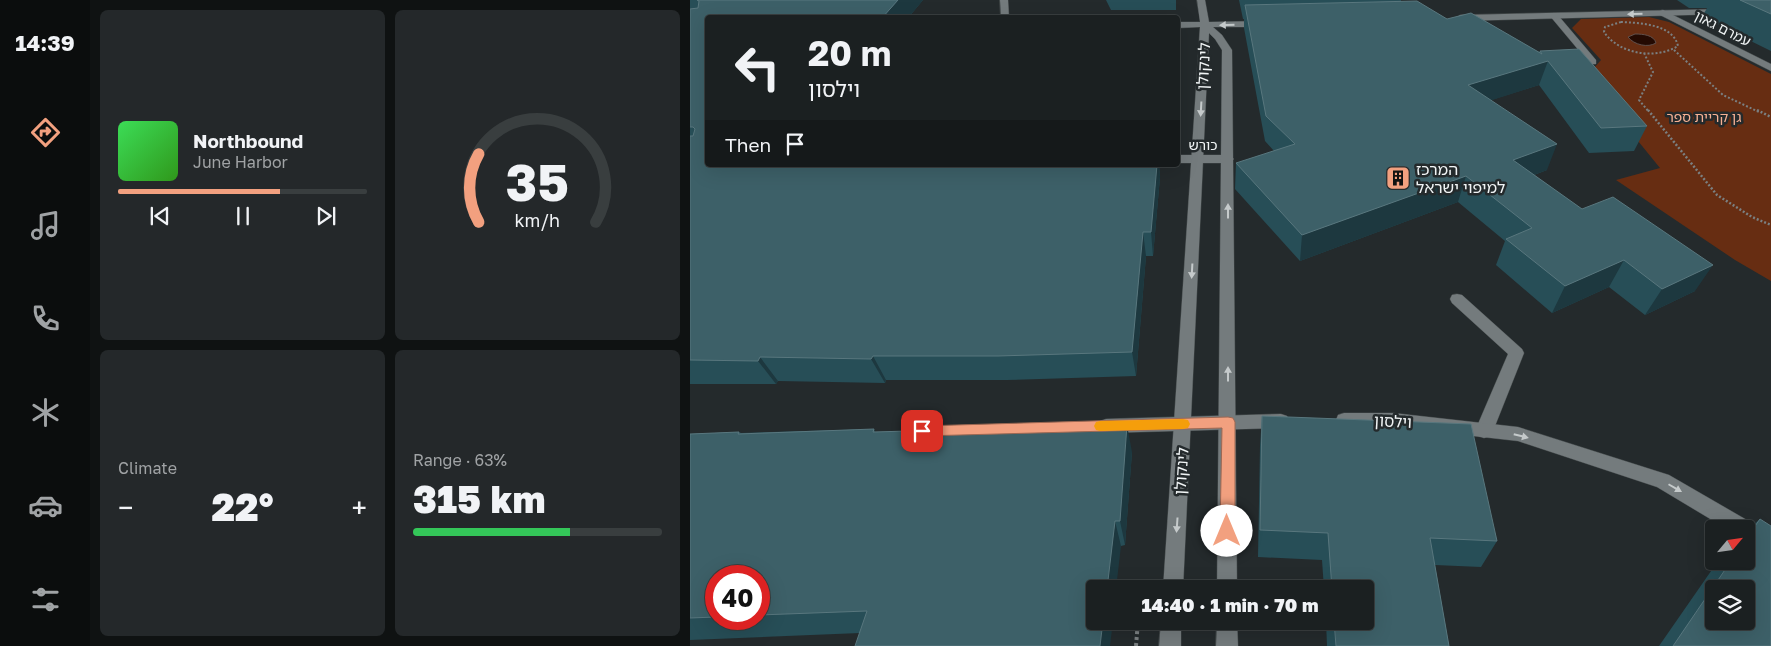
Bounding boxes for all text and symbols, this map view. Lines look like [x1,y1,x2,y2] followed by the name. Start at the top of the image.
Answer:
[1692,7,1754,49] street label: עמרם גאון
[1627,10,1643,18] one-way arrow
[1219,21,1235,29] one-way arrow
[15,29,75,56] text: 14:39
[808,32,891,74] text: 20 m
[725,35,790,100] icon: left
[1192,42,1214,90] street label: לינקולן
[808,75,860,102] text: וילסון
[1196,101,1204,117] one-way arrow
[1666,108,1742,125] park label: גן קריית ספר
[28,115,63,150] icon: directions
[193,129,303,152] text: Northbound
[781,130,809,158] icon: arrive
[725,133,771,156] text: Then
[1189,136,1217,153] street label: כורש
[506,150,569,212] text: 35
[193,152,288,172] text: June Harbor
[1416,159,1505,197] place label: המרכז למיפוי ישראל
[1385,165,1411,191] building icon: המרכז למיפוי ישראל
[146,202,174,230] icon: previous
[229,202,257,230] icon: pause
[312,202,340,230] icon: next
[1224,203,1232,219] one-way arrow
[28,208,63,243] icon: music
[515,209,560,231] text: km/h
[1188,263,1196,279] one-way arrow
[28,301,63,336] icon: phone
[1224,365,1232,381] one-way arrow
[28,395,63,430] icon: climate
[901,410,943,452] pin
[1374,410,1412,432] street label: וילסון
[908,417,936,445] icon: arrive
[1513,432,1528,440] one-way arrow
[1169,447,1193,495] street label: לינקולן
[413,450,507,470] text: Range · 63%
[118,458,177,478] text: Climate
[413,476,545,521] text: 315 km
[1668,483,1681,492] one-way arrow
[212,484,273,529] text: 22°
[28,488,63,523] icon: car
[118,491,133,524] text: −
[352,491,367,524] text: +
[1200,504,1252,556] position arrow
[1173,517,1181,533] one-way arrow
[1705,520,1755,570] north arrow
[1705,520,1755,630] map controls
[705,565,770,630] speed limit sign: 40
[1705,580,1755,630] button: layers
[28,582,63,617] icon: filters
[1142,593,1319,616] text: 14:40 · 1 min · 70 m

